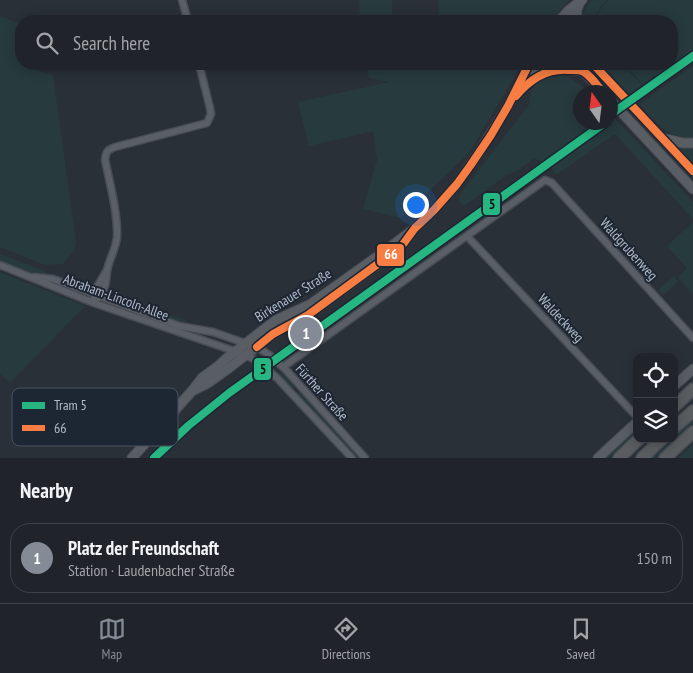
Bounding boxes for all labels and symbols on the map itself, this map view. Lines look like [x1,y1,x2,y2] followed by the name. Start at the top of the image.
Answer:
[573,85,618,130] north arrow
[403,192,429,218] your location
[482,192,501,216] line badge: 5
[489,195,495,213] text: 5
[596,214,662,284] street label: Waldgrubenweg
[376,243,405,267] line badge: 66
[384,245,398,263] text: 66
[251,264,335,326] street label: Birkenauer Straße
[61,270,171,324] street label: Abraham-Lincoln-Allee
[534,290,588,346] street label: Waldeckweg
[290,314,322,352] pin: 1
[253,357,272,381] line badge: 5
[260,360,266,378] text: 5
[292,360,352,424] street label: Fürther Straße
[12,388,178,446] legend
[54,396,87,414] text: Tram 5
[54,419,67,437] text: 66

